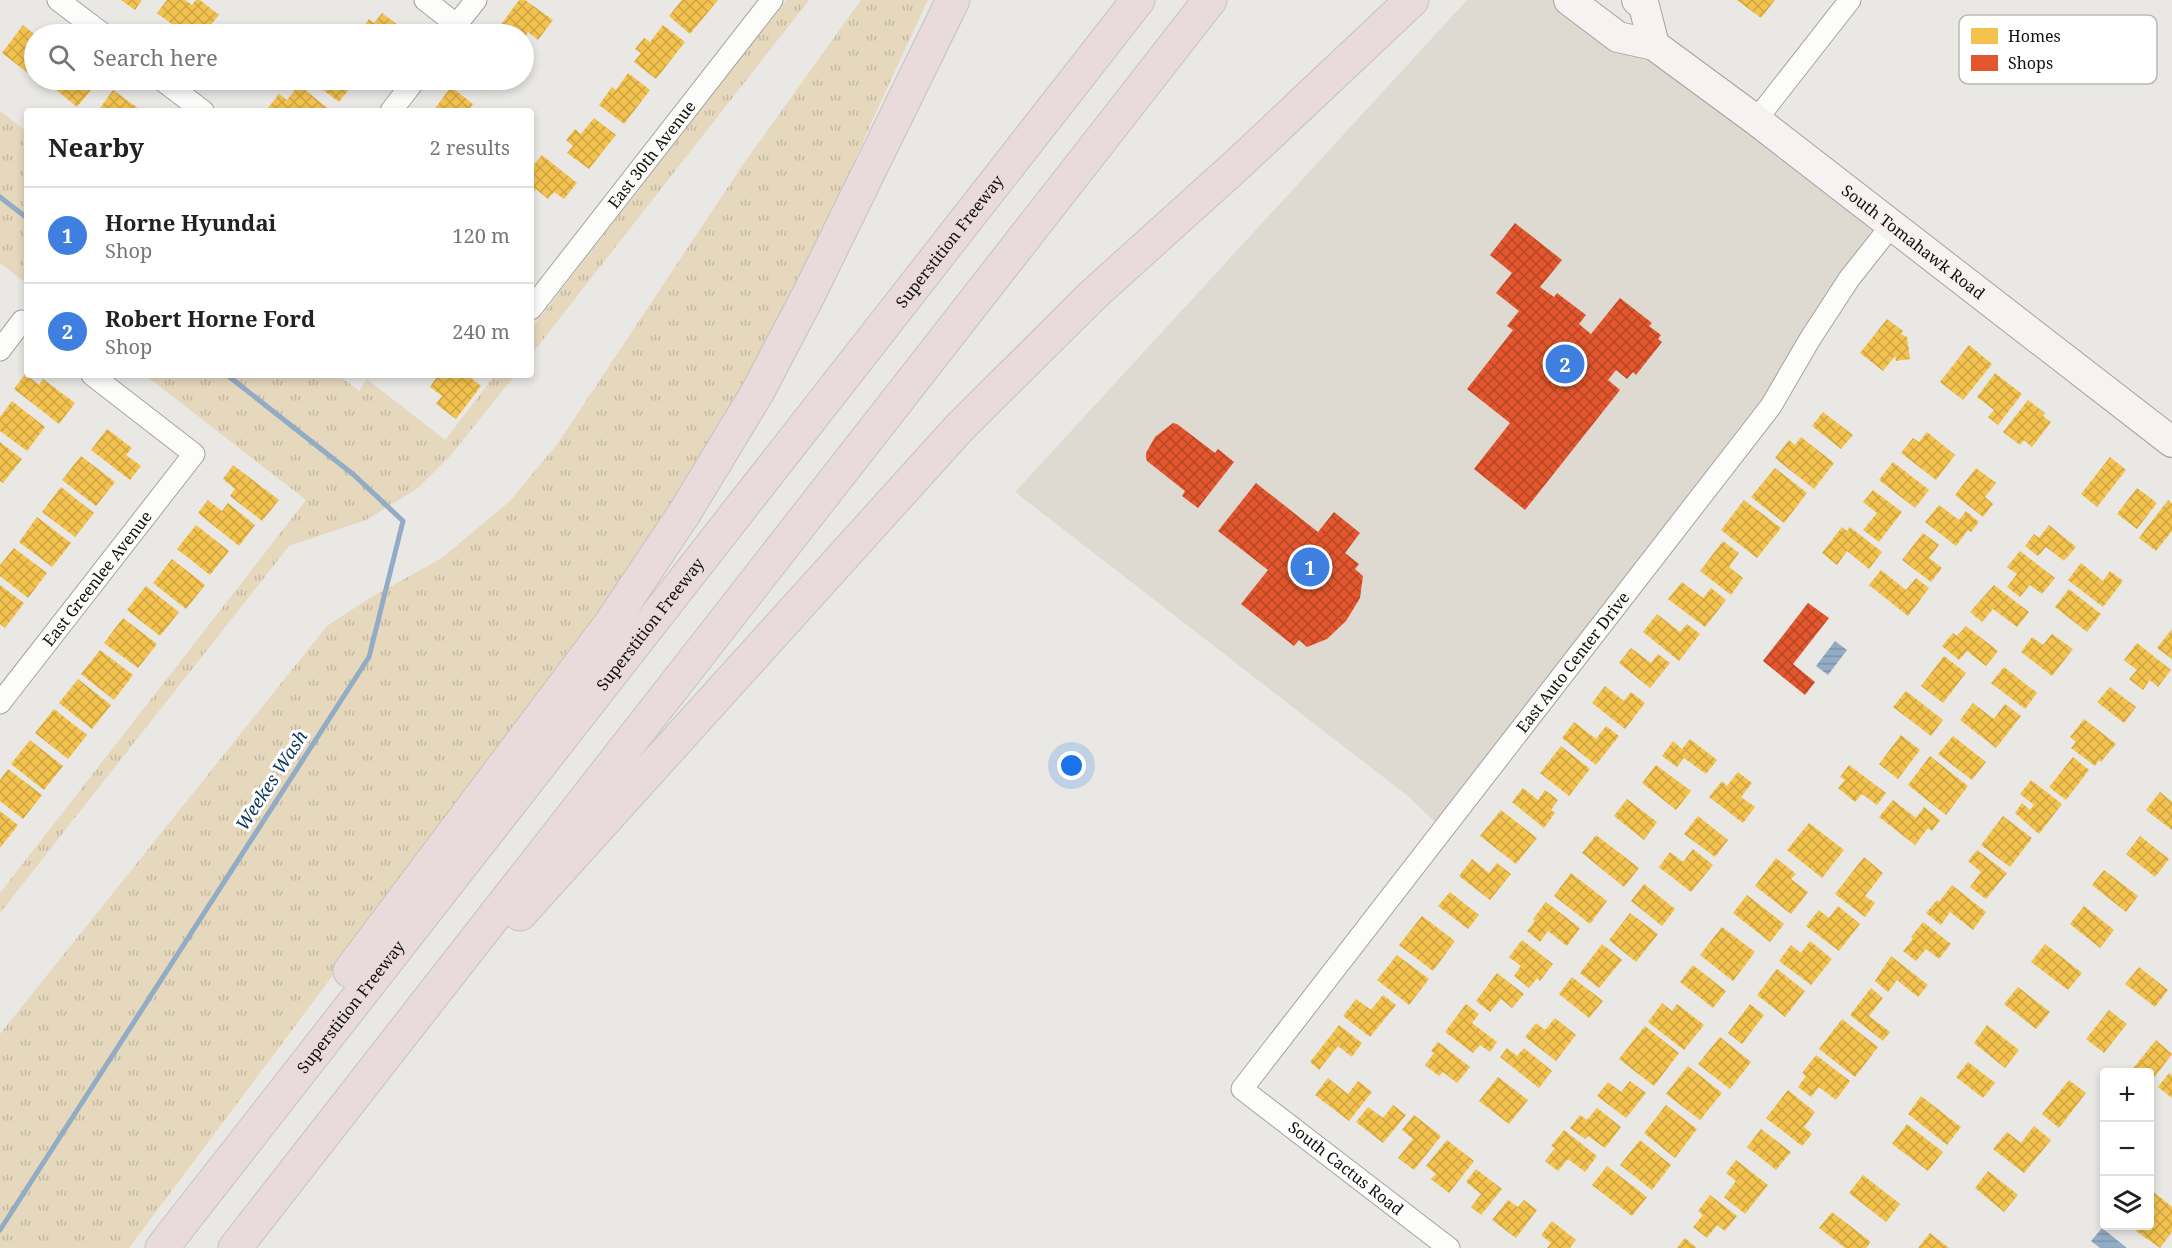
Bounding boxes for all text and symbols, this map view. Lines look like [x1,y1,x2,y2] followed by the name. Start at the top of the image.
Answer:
[1959,15,2157,84] legend
[24,24,534,90] search box
[2008,25,2061,47] text: Homes
[45,41,78,74] icon: search
[93,42,218,72] text: Search here
[2008,52,2053,74] text: Shops
[603,96,701,213] street label: East 30th Avenue
[48,129,144,165] text: Nearby
[430,134,510,161] text: 2 results
[890,170,1009,312] street label: Superstition Freeway
[1837,179,1990,304] street label: South Tomahawk Road
[105,207,276,237] text: Horne Hyundai
[62,222,73,249] text: 1
[452,222,510,249] text: 120 m
[105,237,152,264] text: Shop
[105,303,315,333] text: Robert Horne Ford
[62,318,73,345] text: 2
[452,318,510,345] text: 240 m
[105,333,152,360] text: Shop
[1546,342,1584,386] pin: 2
[37,506,157,651] street label: East Greenlee Avenue
[1290,544,1330,590] pin: 1
[591,552,709,695] street label: Superstition Freeway
[1511,587,1634,737] street label: East Auto Center Drive
[230,725,312,835] water label: Weekes Wash
[1057,751,1086,780] your location
[292,935,410,1078] street label: Superstition Freeway
[2100,1068,2154,1230] map controls
[2100,1068,2154,1122] button: +
[1284,1116,1408,1220] street label: South Cactus Road
[2100,1122,2154,1176] button: −
[2100,1176,2154,1230] button: layers

